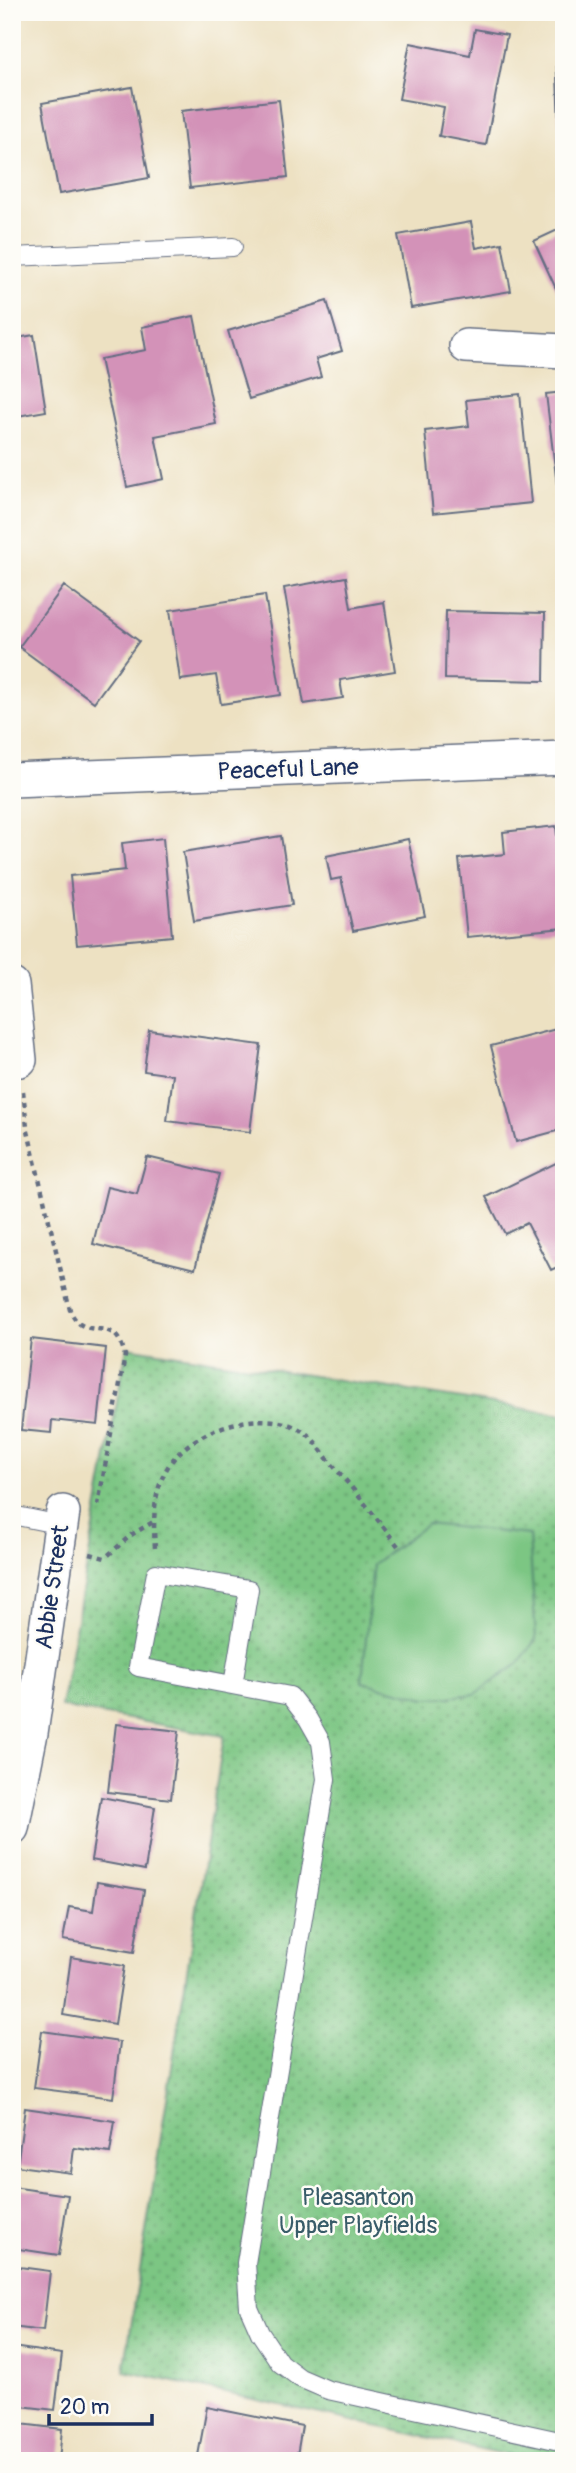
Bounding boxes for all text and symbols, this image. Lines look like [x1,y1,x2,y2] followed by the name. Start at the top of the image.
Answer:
[217,753,359,786] street label: Peaceful Lane
[29,1523,76,1651] street label: Abbie Street
[279,2183,438,2240] park label: Pleasanton Upper Playfields
[49,2382,152,2426] scale bar
[60,2394,109,2421] text: 20 m

